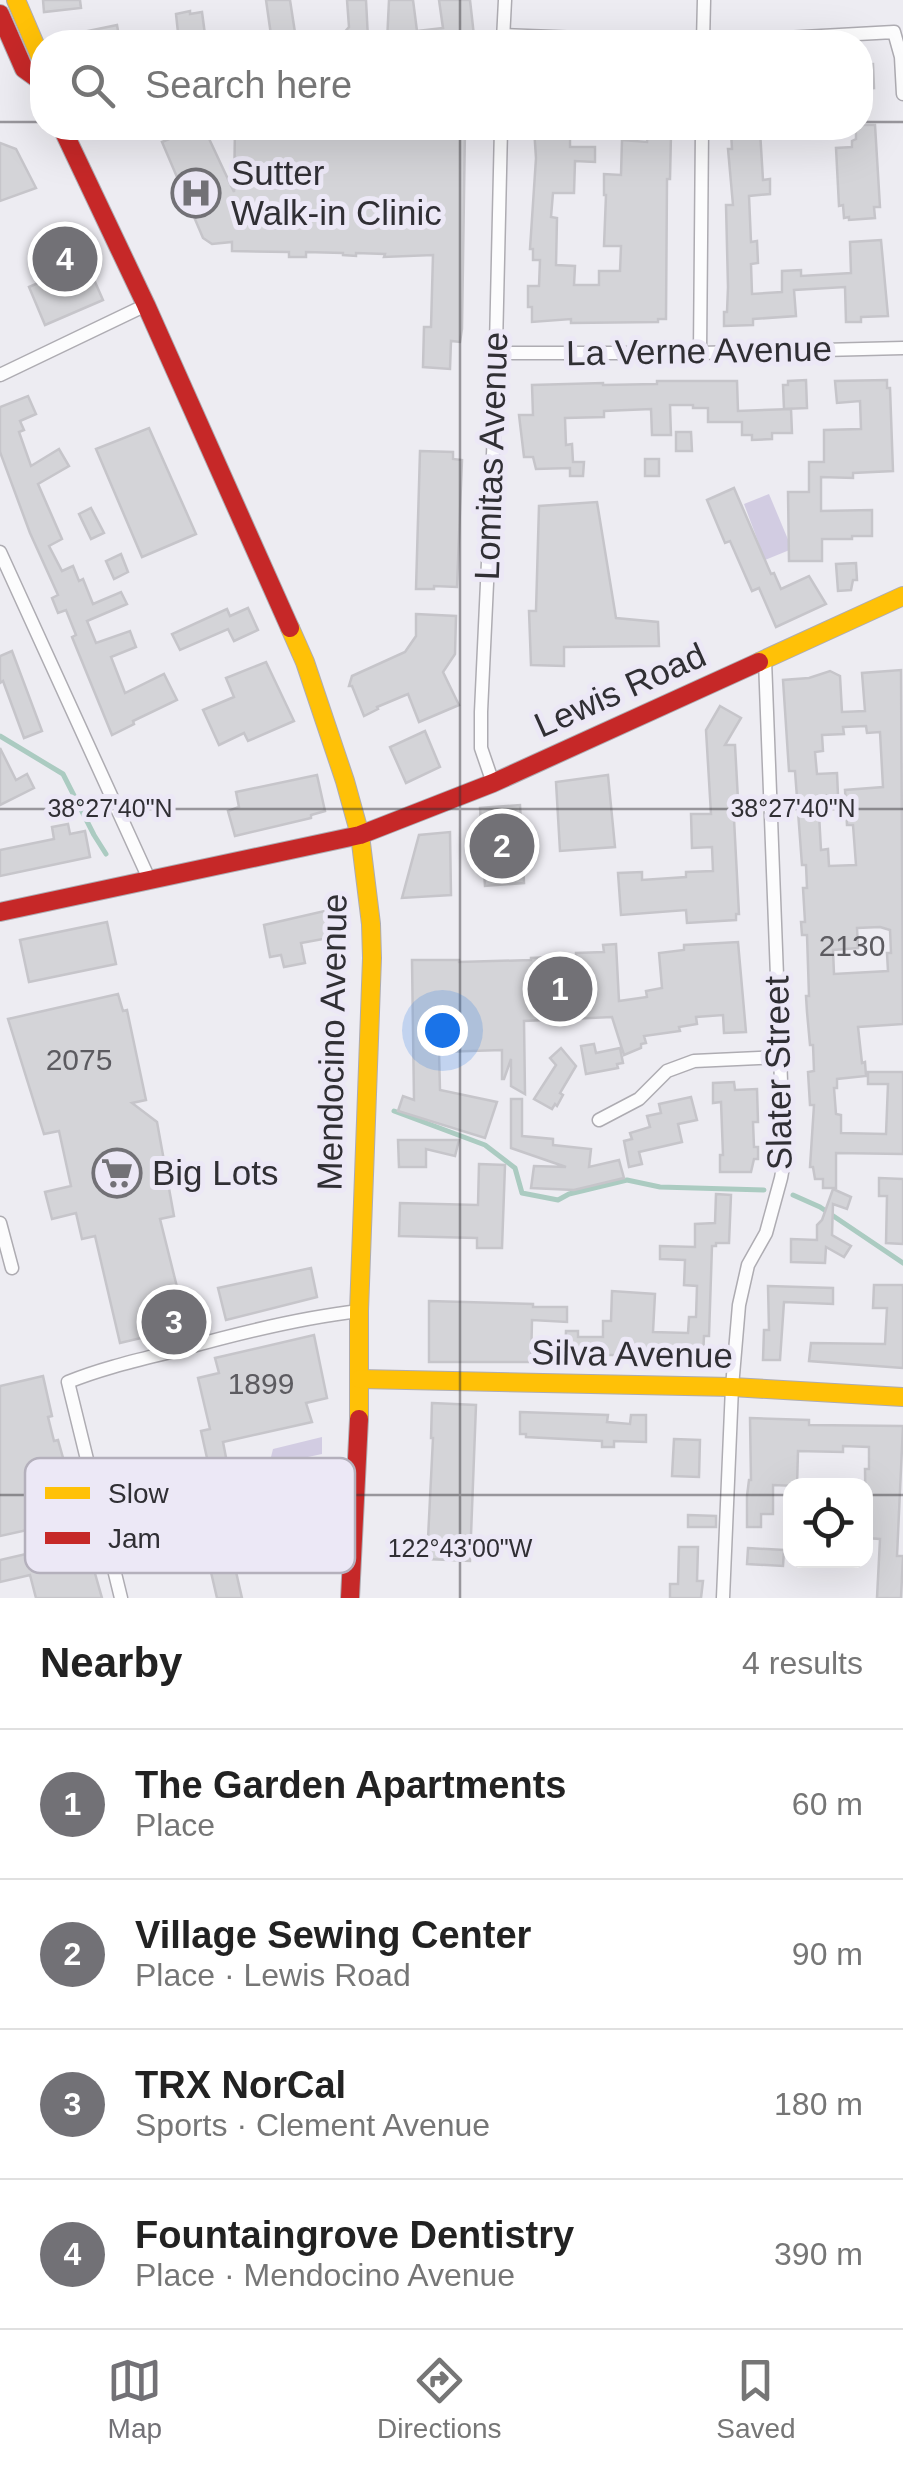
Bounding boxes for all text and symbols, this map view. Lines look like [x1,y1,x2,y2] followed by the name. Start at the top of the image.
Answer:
[30,30,873,140] search box
[65,58,120,113] icon: search
[145,64,352,106] text: Search here
[231,153,442,232] place label: Sutter Walk-in Clinic
[170,167,222,219] hospital icon: Sutter Walk-in Clinic
[32,222,98,296] pin: 4
[566,329,832,372] street label: La Verne Avenue
[467,331,514,581] street label: Lomitas Avenue
[528,635,711,745] street label: Lewis Road
[47,794,173,822] text: 38°27'40"N
[730,794,856,822] text: 38°27'40"N
[470,808,534,884] pin: 2
[309,893,354,1191] street label: Mendocino Avenue
[819,929,885,962] house number: 2130
[528,952,592,1026] pin: 1
[756,975,799,1171] street label: Slater Street
[417,1005,468,1056] your location
[46,1043,112,1076] house number: 2075
[91,1147,143,1199] supermarket icon: Big Lots
[152,1153,278,1192] place label: Big Lots
[142,1284,206,1360] pin: 3
[531,1332,733,1375] street label: Silva Avenue
[228,1367,294,1400] house number: 1899
[25,1458,355,1573] legend
[108,1478,169,1509] text: Slow
[783,1478,873,1568] map controls
[783,1478,873,1568] button: locate
[108,1523,161,1554] text: Jam
[388,1534,533,1562] text: 122°43'00"W
[40,1639,182,1686] text: Nearby
[742,1645,863,1681] text: 4 results
[135,1764,566,1806] text: The Garden Apartments
[64,1786,81,1822] text: 1
[792,1786,863,1822] text: 60 m
[135,1807,215,1843] text: Place
[135,1914,531,1956] text: Village Sewing Center
[64,1936,81,1972] text: 2
[792,1936,863,1972] text: 90 m
[135,1957,411,1993] text: Place · Lewis Road
[135,2064,346,2106] text: TRX NorCal
[64,2086,81,2122] text: 3
[774,2086,863,2122] text: 180 m
[135,2107,490,2143] text: Sports · Clement Avenue
[135,2214,574,2256] text: Fountaingrove Dentistry
[64,2236,81,2272] text: 4
[774,2236,863,2272] text: 390 m
[135,2257,515,2293] text: Place · Mendocino Avenue
[107,2353,162,2445] tab: Map
[377,2353,502,2445] tab: Directions
[716,2353,796,2445] tab: Saved

